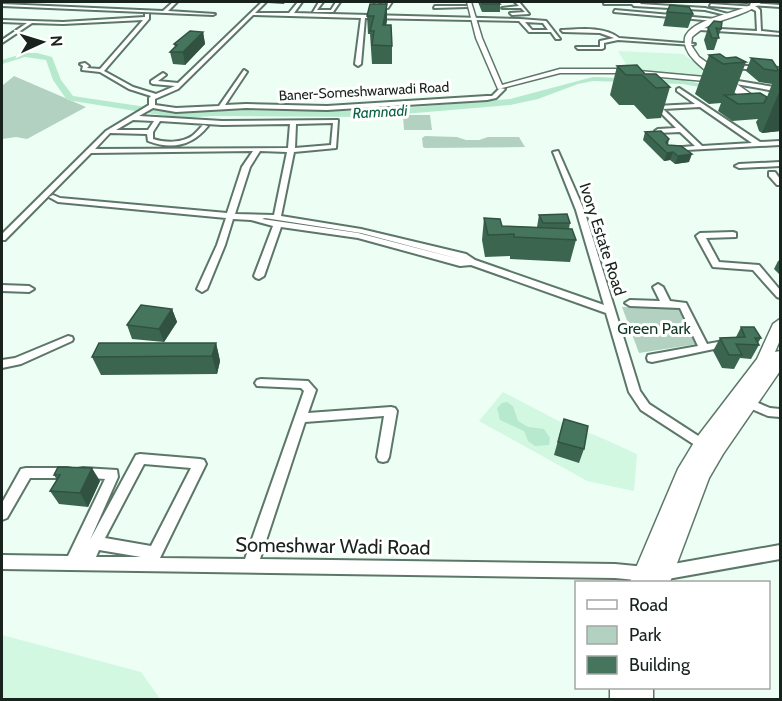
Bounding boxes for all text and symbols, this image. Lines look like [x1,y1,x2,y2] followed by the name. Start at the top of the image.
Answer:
[12,12,72,72] north arrow
[47,35,66,47] text: N
[278,78,450,104] street label: Baner-Someshwarwadi Road
[352,102,409,122] water label: Ramnadi
[575,180,630,298] street label: Ivory Estate Road
[617,319,691,338] park label: Green Park
[235,532,431,560] street label: Someshwar Wadi Road
[575,581,770,689] legend
[629,594,668,616] text: Road
[629,624,662,646] text: Park
[629,654,691,676] text: Building

